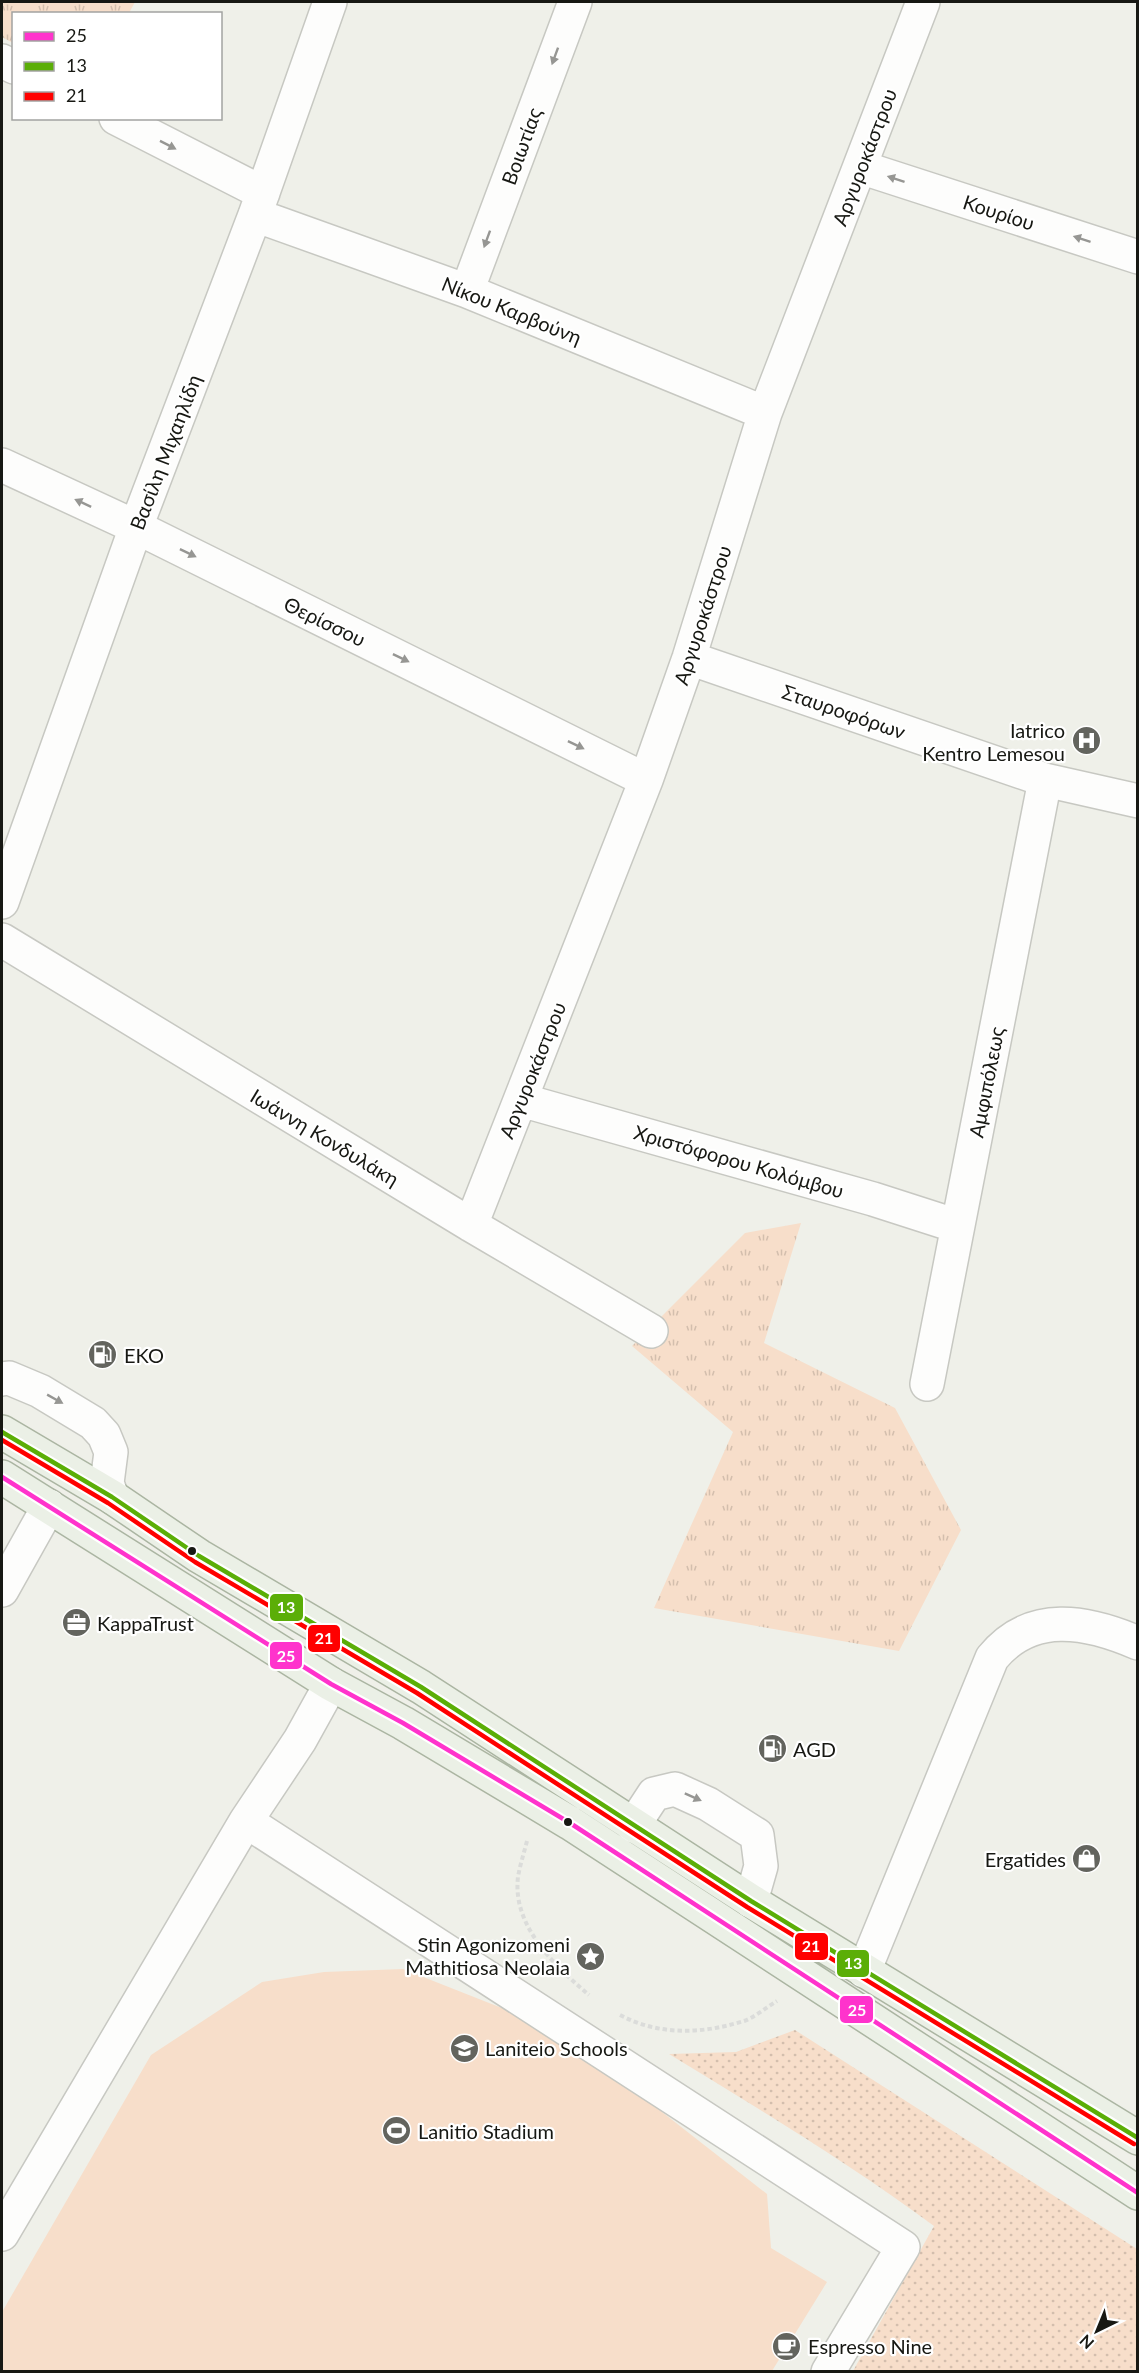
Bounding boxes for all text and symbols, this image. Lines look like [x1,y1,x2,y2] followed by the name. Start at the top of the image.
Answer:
[12,12,222,120] legend
[66,24,87,46] text: 25
[549,48,559,66] one-way arrow
[66,54,87,76] text: 13
[66,84,87,106] text: 21
[827,85,901,229] street label: Αργυροκάστρου
[496,104,546,188] street label: Βοιωτίας
[159,140,176,150] one-way arrow
[887,174,905,183] one-way arrow
[960,189,1038,235] street label: Κουρίου
[482,230,491,248] one-way arrow
[1073,234,1091,243] one-way arrow
[439,271,585,349] street label: Νίκου Καρβούνη
[124,371,206,533] street label: Βασίλη Μιχαηλίδη
[74,498,91,507] one-way arrow
[668,542,736,688] street label: Αργυροκάστρου
[180,549,197,558] one-way arrow
[280,591,370,651] street label: Θερίσσου
[392,654,409,663] one-way arrow
[779,679,909,743] street label: Σταυροφόρων
[922,718,1065,765] place label: Iatrico Kentro Lemesou
[1070,725,1102,757] hospital icon: Iatrico Kentro Lemesou
[567,740,584,750] one-way arrow
[494,998,570,1142] street label: Αργυροκάστρου
[963,1024,1009,1140] street label: Αμφιπόλεως
[246,1083,404,1191] street label: Ιωάννη Κονδυλάκη
[631,1120,847,1202] street label: Χριστόφορου Κολόμβου
[87,1339,119,1371] fuel station icon: EKO
[124,1343,164,1367] place label: EKO
[47,1394,64,1404] one-way arrow
[186,1545,198,1557] unlabelled marker
[269,1593,304,1622] line badge: 13
[277,1597,295,1616] text: 13
[60,1607,92,1639] office icon: KappaTrust
[97,1611,194,1635] place label: KappaTrust
[307,1624,341,1653] line badge: 21
[315,1628,333,1647] text: 21
[269,1641,303,1670] line badge: 25
[277,1646,295,1665] text: 25
[756,1733,788,1765] fuel station icon: AGD
[793,1737,836,1761] place label: AGD
[684,1793,702,1802] one-way arrow
[562,1816,574,1828] unlabelled marker
[1071,1843,1103,1875] shop icon: Ergatides
[985,1847,1066,1871] place label: Ergatides
[405,1932,570,1979] place label: Stin Agonizomeni Mathitiosa Neolaia
[794,1932,829,1961] line badge: 21
[802,1936,820,1955] text: 21
[575,1940,607,1972] place icon: Stin Agonizomeni Mathitiosa Neolaia
[836,1949,870,1978] line badge: 13
[844,1953,862,1972] text: 13
[839,1995,874,2024] line badge: 25
[848,2000,866,2019] text: 25
[448,2032,480,2064] school or university icon: Laniteio Schools
[485,2036,628,2060] place label: Laniteio Schools
[381,2115,413,2147] sports icon: Lanitio Stadium
[418,2119,554,2143] place label: Lanitio Stadium
[1067,2301,1127,2361] north arrow
[771,2330,803,2362] cafe icon: Espresso Nine
[1075,2331,1097,2353] text: N
[808,2334,932,2358] place label: Espresso Nine

